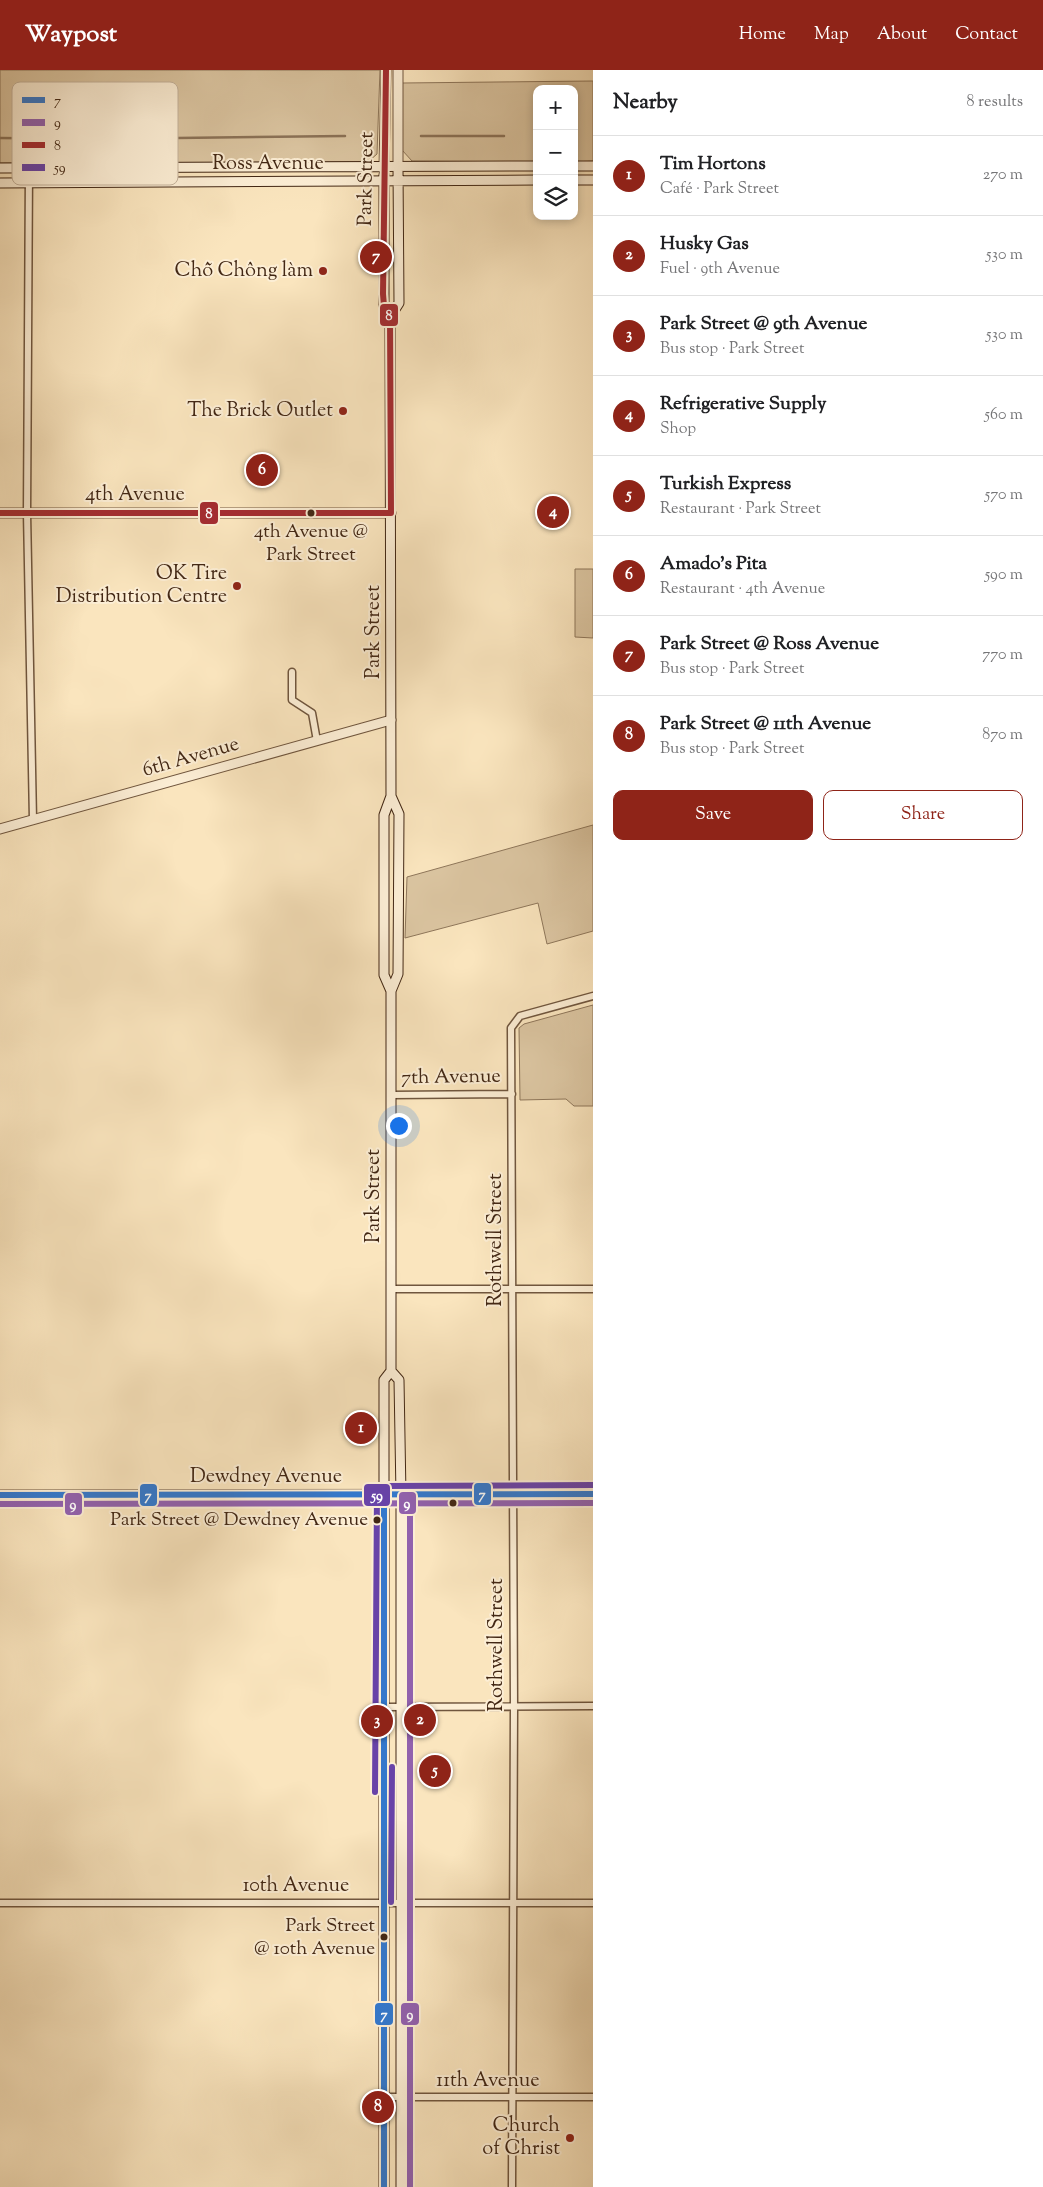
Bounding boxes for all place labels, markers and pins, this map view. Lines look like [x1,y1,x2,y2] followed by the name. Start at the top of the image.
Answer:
[360,238,392,276] pin: 7
[175,257,313,286] place label: Chỗ Chồng làm
[317,265,329,277] marker: Chỗ Chồng làm
[187,397,333,426] place label: The Brick Outlet
[337,405,349,417] marker: The Brick Outlet
[246,451,278,489] pin: 6
[537,493,569,531] pin: 4
[306,508,316,518] marker: 4th Avenue @ Park Street
[254,519,368,569] place label: 4th Avenue @ Park Street
[56,560,227,612] place label: OK Tire Distribution Centre
[231,580,243,592] marker: OK Tire Distribution Centre
[345,1409,377,1447] pin: 1
[448,1498,458,1508] unlabelled marker
[110,1507,368,1534] place label: Park Street @ Dewdney Avenue
[372,1515,382,1525] marker: Park Street @ Dewdney Avenue
[404,1701,436,1739] pin: 2
[361,1702,393,1740] pin: 3
[419,1752,451,1790] pin: 5
[254,1913,375,1963] place label: Park Street @ 10th Avenue
[379,1932,389,1942] marker: Park Street @ 10th Avenue
[362,2088,394,2126] pin: 8
[482,2112,560,2164] place label: Church of Christ
[564,2132,576,2144] marker: Church of Christ

